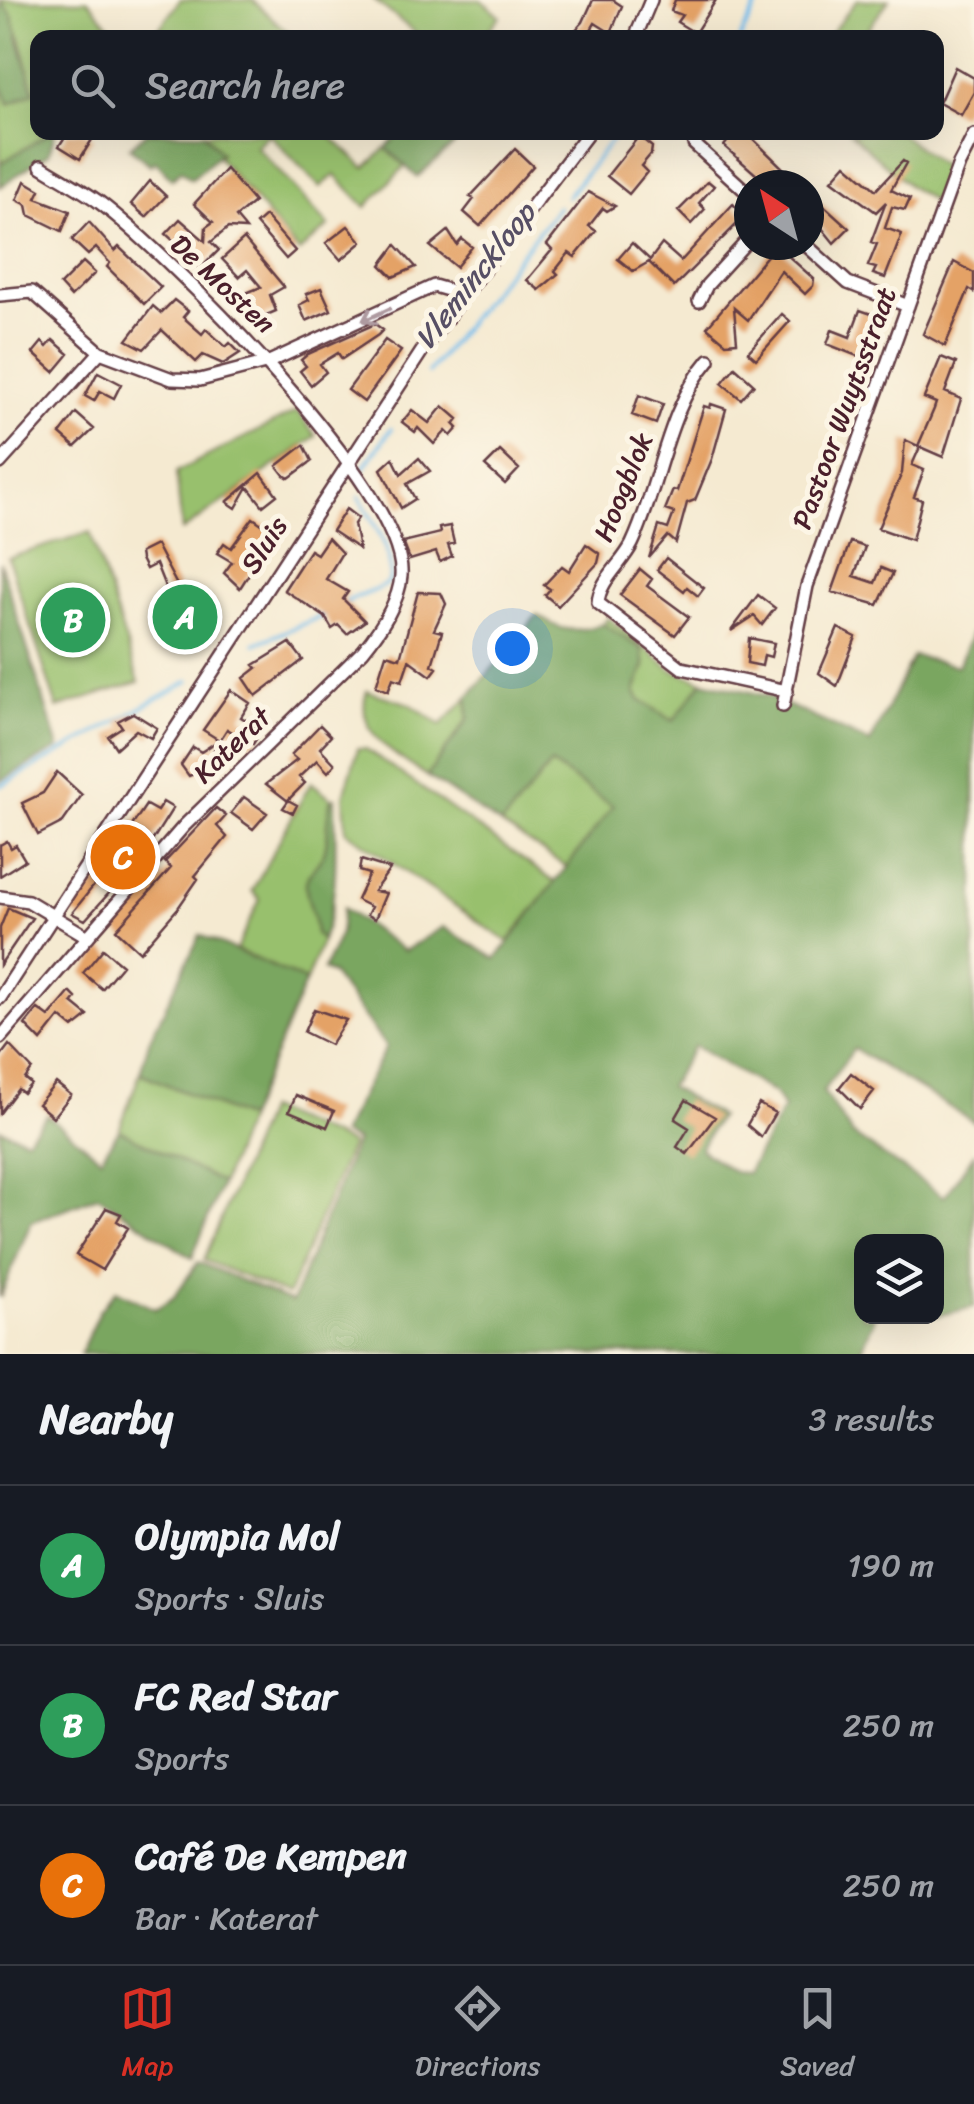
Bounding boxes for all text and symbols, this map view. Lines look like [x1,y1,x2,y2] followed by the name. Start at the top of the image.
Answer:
[30,30,944,140] search box
[145,52,345,119] text: Search here
[65,58,120,113] icon: search
[734,170,824,260] north arrow
[400,189,551,361] water label: Vleminckloop
[159,222,287,346] street label: De Mosten
[777,280,911,536] street label: Pastoor Wuytsstraat
[362,306,392,325] one-way arrow
[579,425,667,549] street label: Hoogblok
[227,506,301,584] street label: Sluis
[152,580,218,654] pin: A
[40,582,106,658] pin: B
[487,623,538,674] your location
[181,693,284,795] street label: Katerat
[90,820,156,894] pin: C
[854,1234,944,1324] map controls
[854,1234,944,1324] button: layers
[40,1382,173,1456] text: Nearby
[809,1391,934,1448] text: 3 results
[135,1503,340,1570] text: Olympia Mol
[62,1537,83,1594] text: A
[848,1537,934,1594] text: 190 m
[135,1570,324,1627] text: Sports · Sluis
[135,1663,337,1730] text: FC Red Star
[62,1697,83,1754] text: B
[843,1697,934,1754] text: 250 m
[135,1730,229,1787] text: Sports
[135,1823,407,1890] text: Café De Kempen
[63,1857,82,1914] text: C
[843,1857,934,1914] text: 250 m
[135,1890,318,1947] text: Bar · Katerat
[120,1981,175,2090] tab: Map
[415,1981,540,2090] tab: Directions
[780,1981,854,2090] tab: Saved

